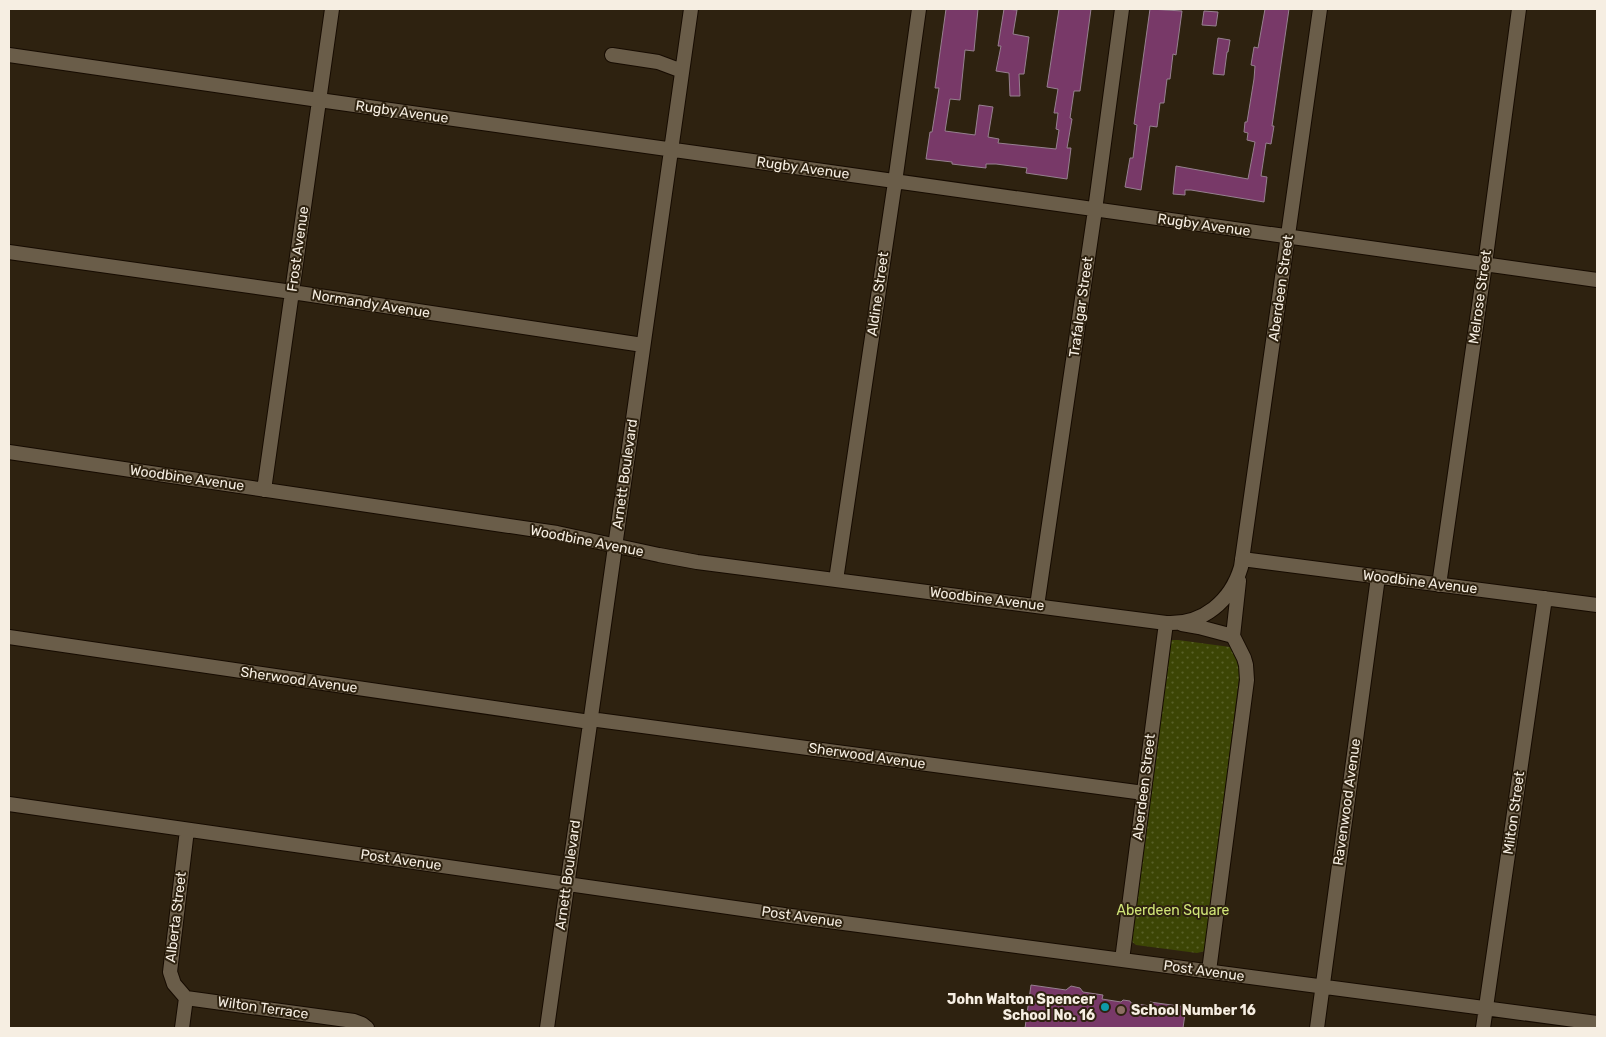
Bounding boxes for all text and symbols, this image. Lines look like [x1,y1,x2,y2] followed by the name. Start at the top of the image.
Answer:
[355,97,450,127] street label: Rugby Avenue
[756,153,851,183] street label: Rugby Avenue
[284,205,312,293] street label: Frost Avenue
[1157,210,1252,240] street label: Rugby Avenue
[1265,233,1297,342] street label: Aberdeen Street
[1465,249,1495,345] street label: Melrose Street
[864,250,892,337] street label: Aldine Street
[1066,255,1097,358] street label: Trafalgar Street
[311,286,432,322] street label: Normandy Avenue
[609,418,641,530] street label: Arnett Boulevard
[129,462,246,494] street label: Woodbine Avenue
[529,522,645,560] street label: Woodbine Avenue
[1362,567,1478,597] street label: Woodbine Avenue
[929,584,1045,614] street label: Woodbine Avenue
[239,663,359,697] street label: Sherwood Avenue
[1129,732,1159,841] street label: Aberdeen Street
[1330,737,1364,867] street label: Ravenwood Avenue
[807,739,927,773] street label: Sherwood Avenue
[1500,770,1528,856] street label: Milton Street
[552,819,584,931] street label: Arnett Boulevard
[359,846,443,874] street label: Post Avenue
[162,870,190,963] street label: Alberta Street
[1117,902,1230,919] park label: Aberdeen Square
[760,903,844,931] street label: Post Avenue
[1162,957,1246,985] street label: Post Avenue
[947,991,1096,1024] place label: John Walton Spencer School No. 16
[217,993,310,1023] street label: Wilton Terrace
[1099,1001,1111,1013] marker: John Walton Spencer School No. 16
[1131,1002,1256,1019] place label: School Number 16
[1115,1004,1127,1016] marker: School Number 16

